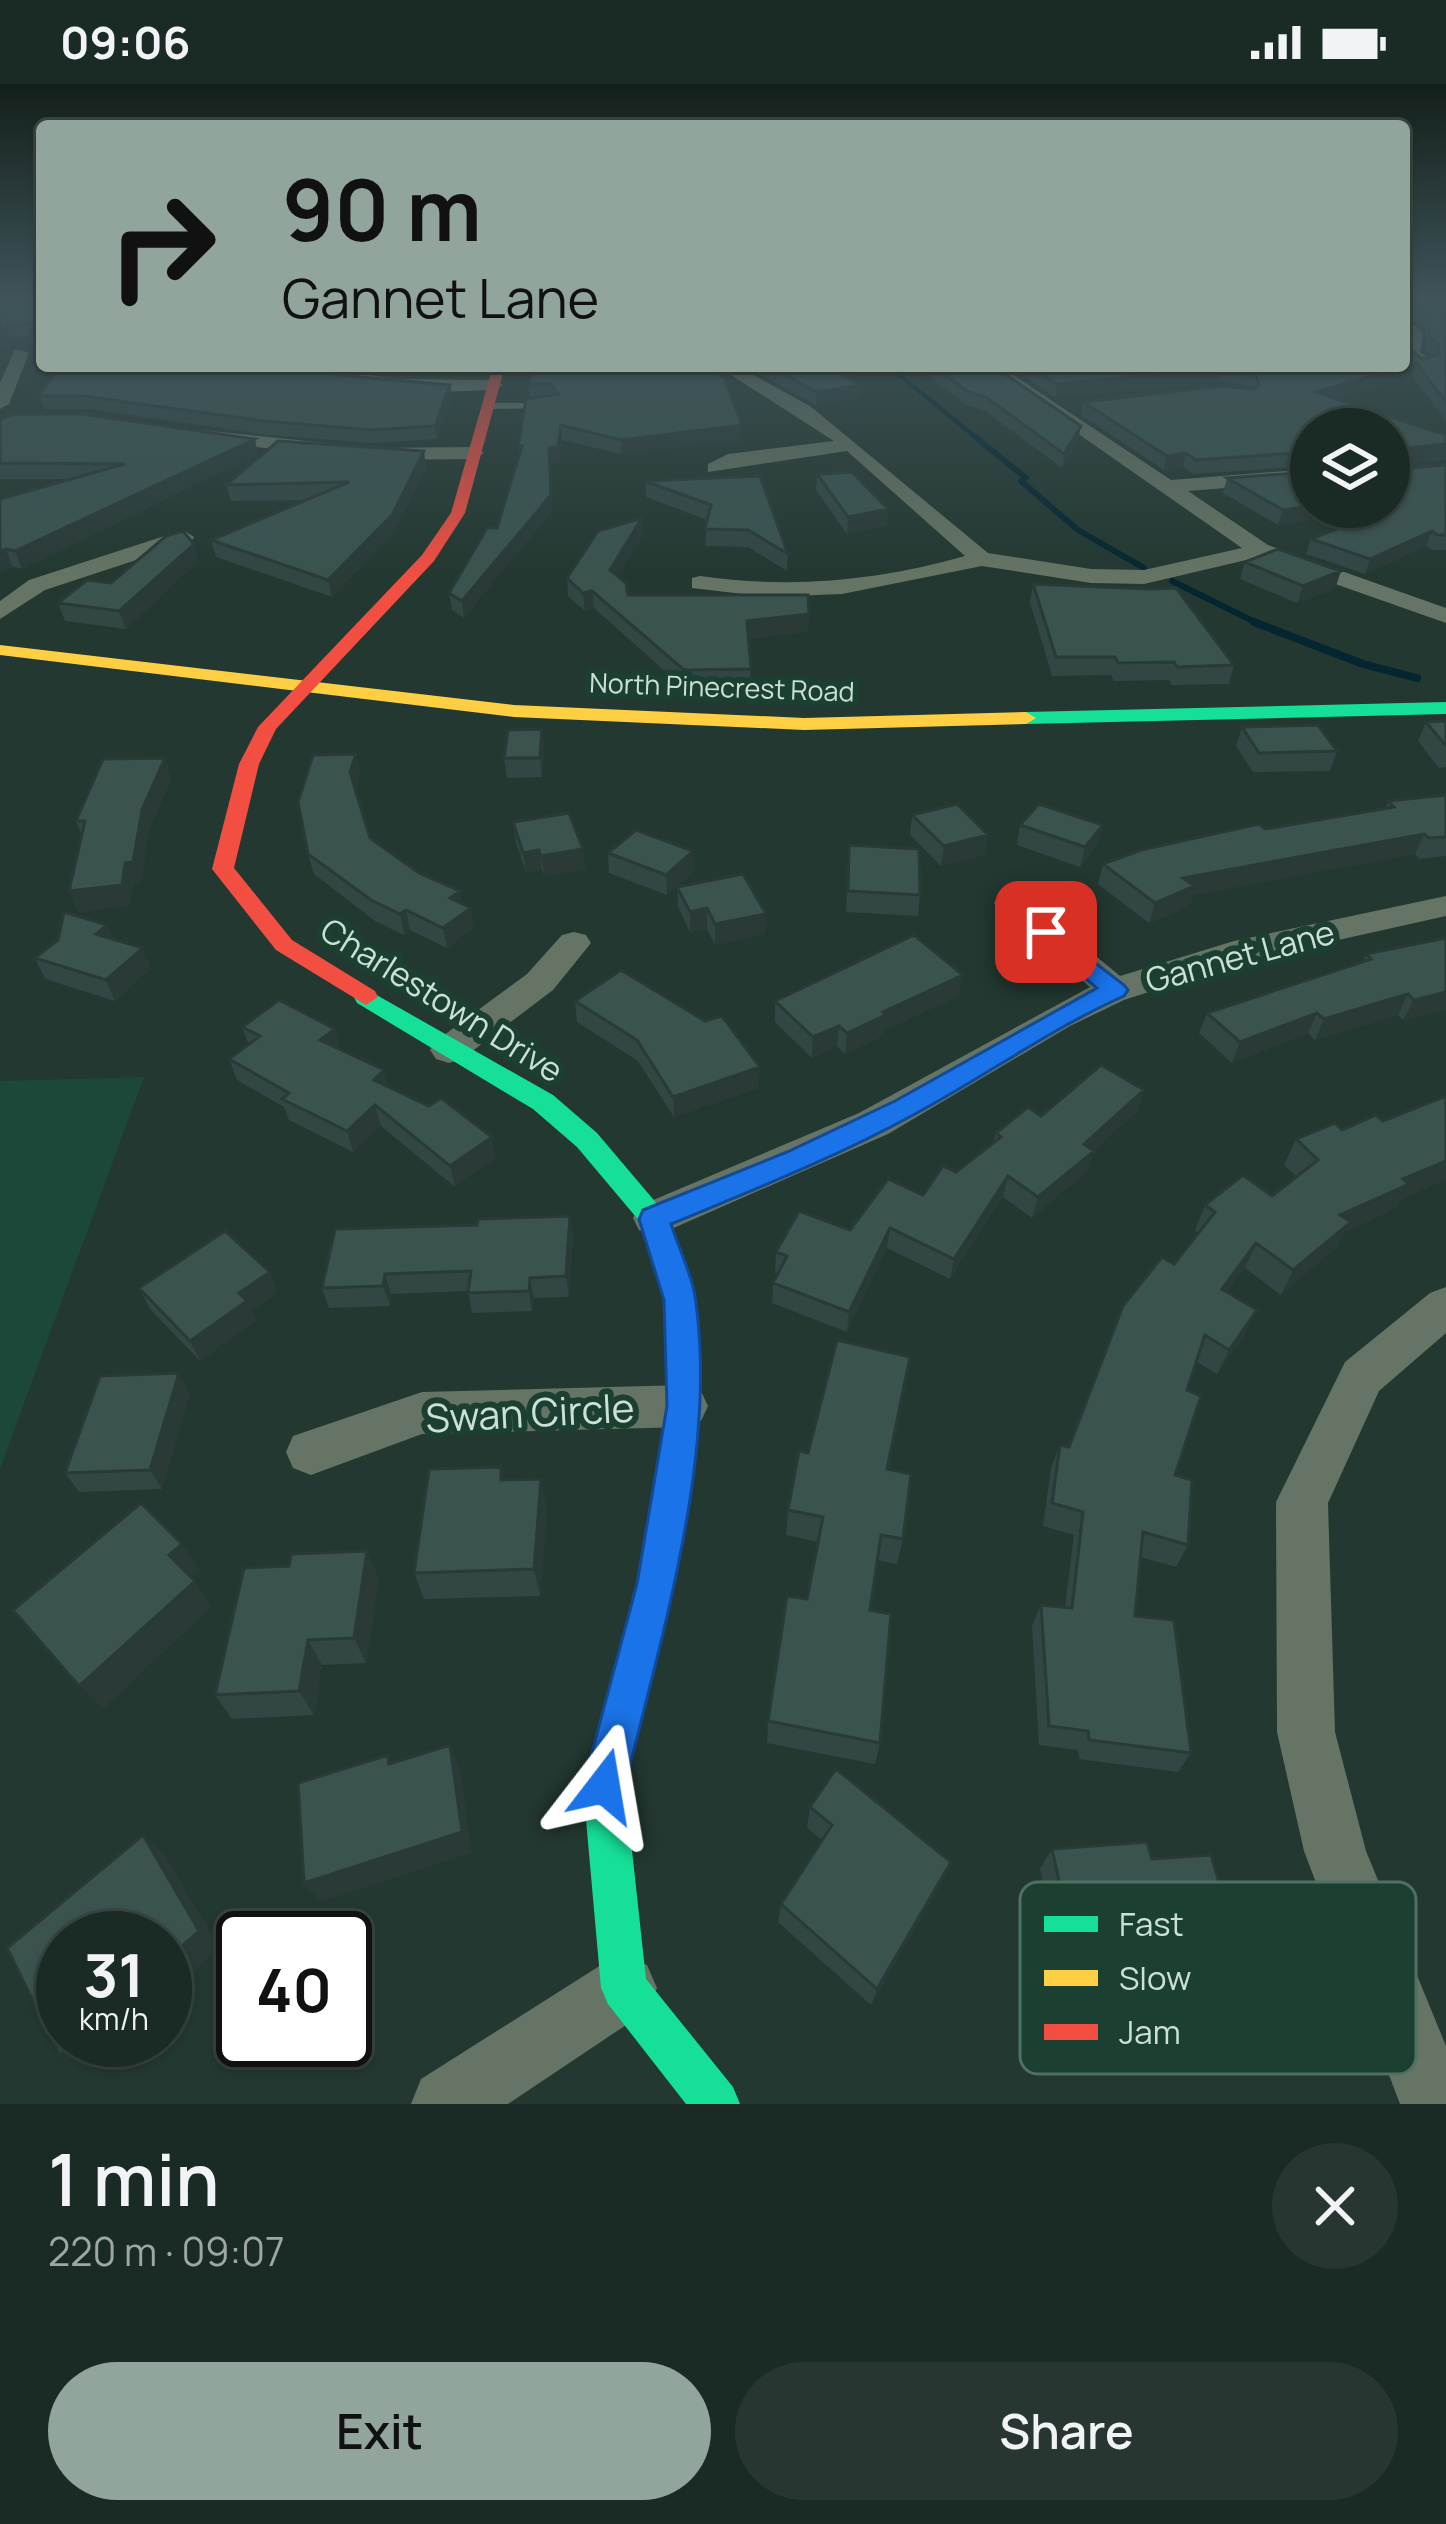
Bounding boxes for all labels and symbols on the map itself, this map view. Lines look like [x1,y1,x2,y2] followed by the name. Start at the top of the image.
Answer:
[589,663,855,710] street label: North Pinecrest Road
[995,881,1097,983] pin
[313,907,572,1092] street label: Charlestown Drive
[1140,909,1339,1002] street label: Gannet Lane
[424,1380,636,1444] street label: Swan Circle
[541,1723,667,1849] position arrow
[1020,1882,1416,2074] legend
[1119,1901,1184,1946] text: Fast
[216,1911,372,2067] speed limit sign: 40
[1119,1955,1191,2000] text: Slow
[1119,2009,1181,2054] text: Jam

